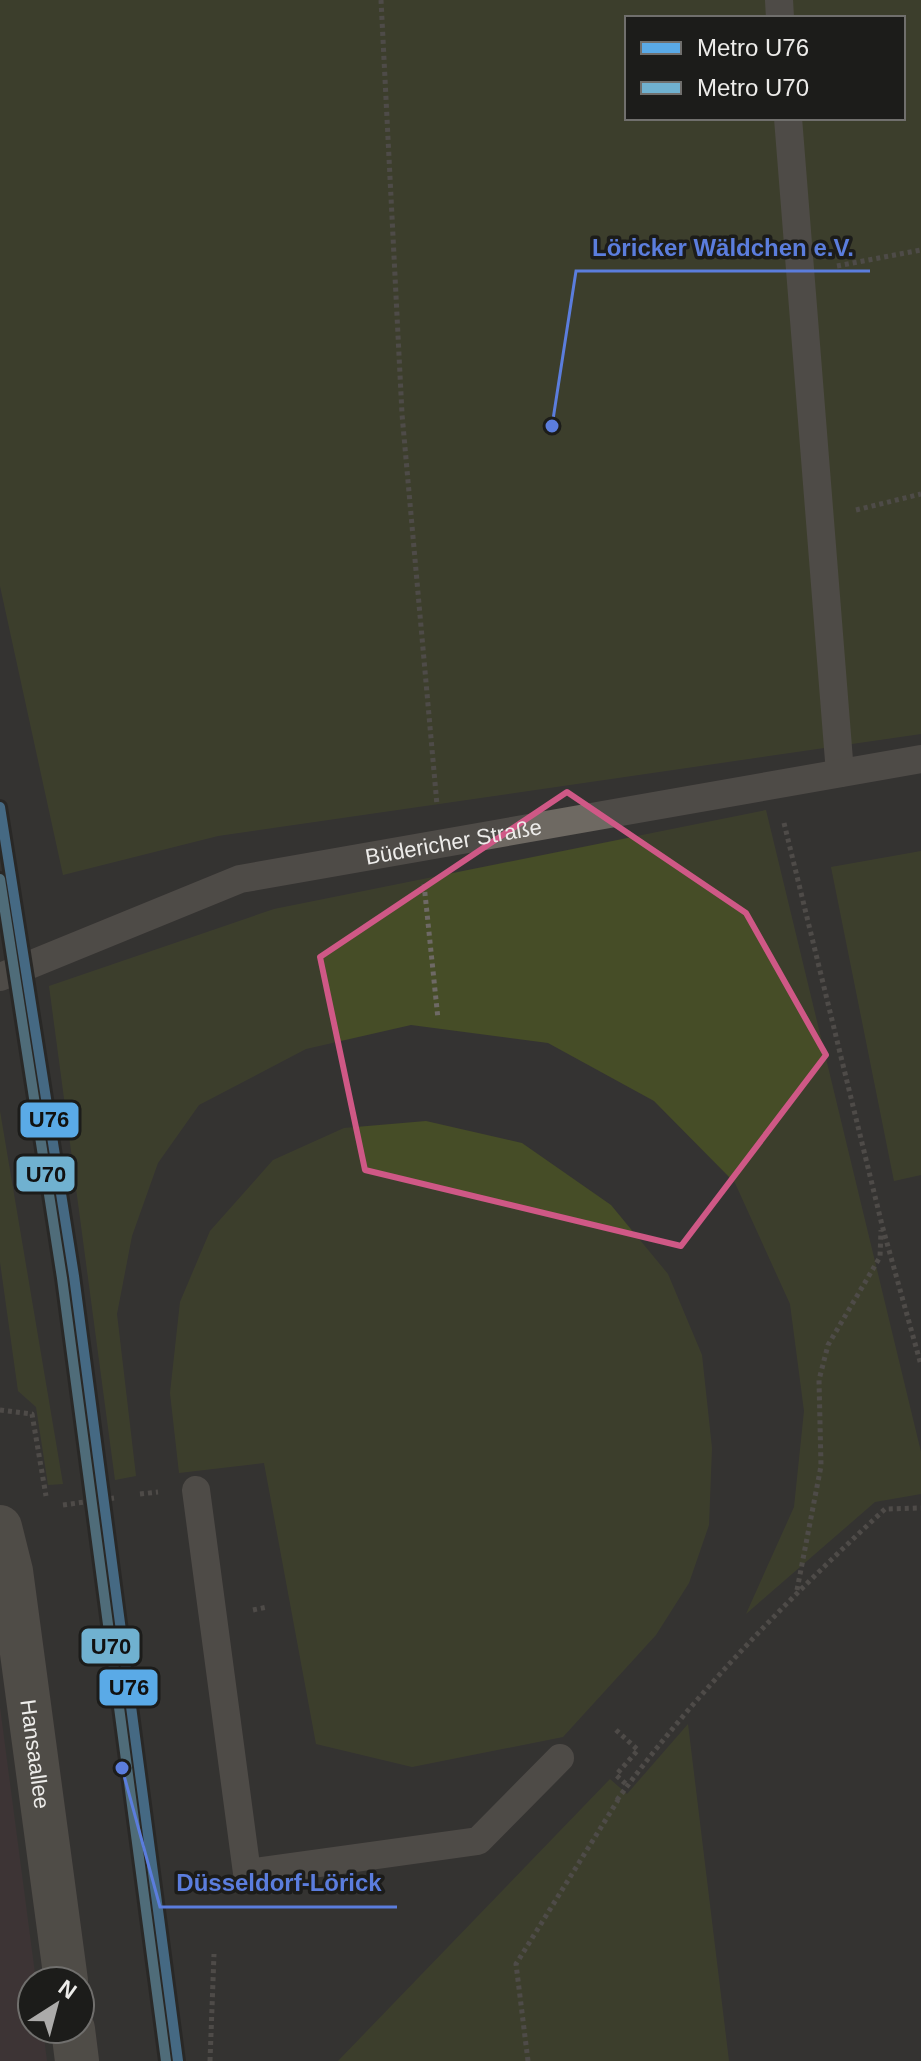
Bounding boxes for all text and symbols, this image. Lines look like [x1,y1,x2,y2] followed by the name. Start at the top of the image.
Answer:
[625,16,905,120] legend
[697,34,809,61] text: Metro U76
[697,74,809,101] text: Metro U70
[576,223,870,271] callout: Löricker Wäldchen e.V.
[592,234,854,261] text: Löricker Wäldchen e.V.
[363,814,544,869] street label: Büdericher Straße
[19,1101,80,1139] line badge: U76
[29,1107,69,1132] text: U76
[15,1155,76,1193] line badge: U70
[26,1162,66,1187] text: U70
[80,1627,141,1665] line badge: U70
[91,1634,131,1659] text: U70
[98,1668,159,1707] line badge: U76
[109,1675,149,1700] text: U76
[16,1698,55,1810] street label: Hansaallee
[160,1859,397,1907] callout: Düsseldorf-Lörick
[176,1869,382,1896] text: Düsseldorf-Lörick
[16,1965,96,2045] north arrow
[54,1974,81,2004] text: N

